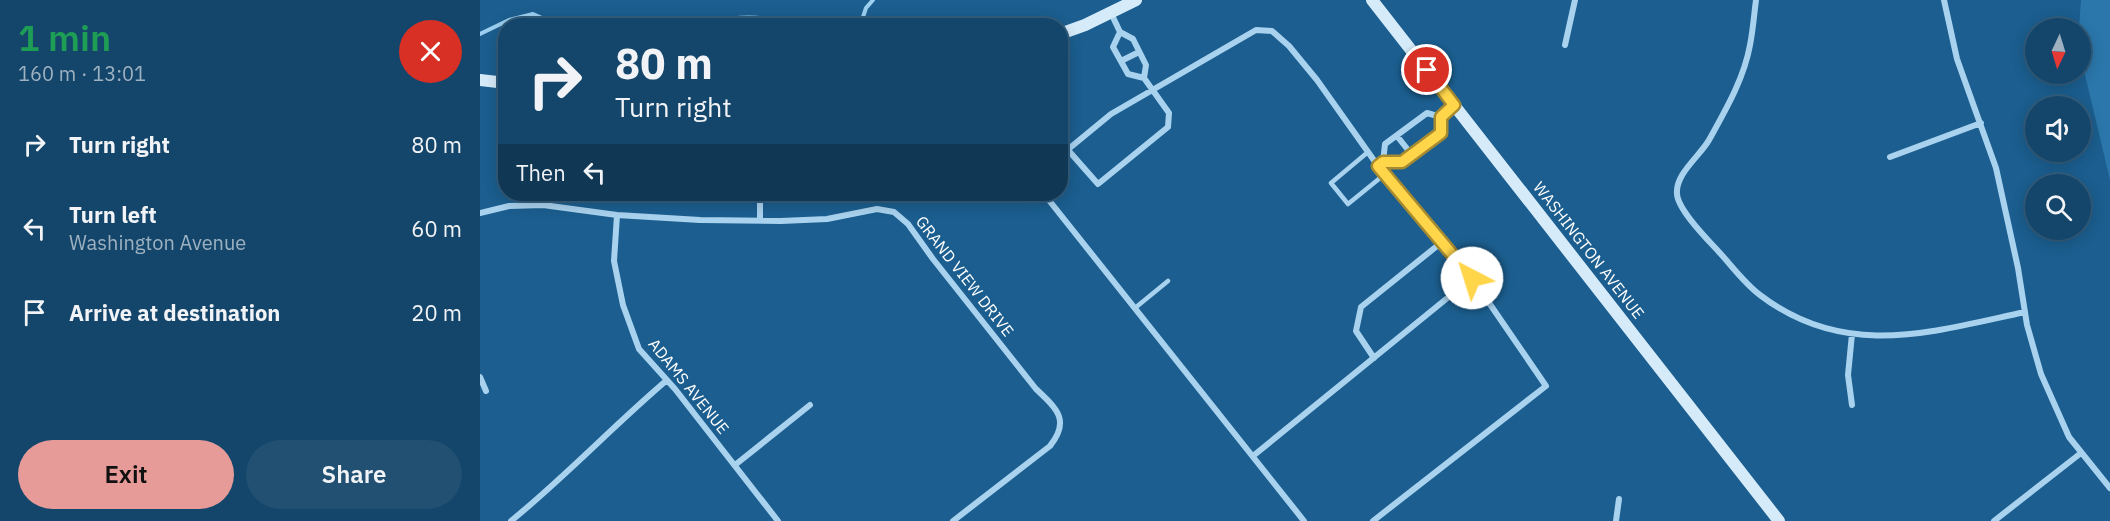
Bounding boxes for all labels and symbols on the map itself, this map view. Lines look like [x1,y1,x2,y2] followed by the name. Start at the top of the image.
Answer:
[2025,18,2091,84] north arrow
[1401,44,1452,95] pin
[1529,177,1649,323] street label: WASHINGTON AVENUE
[912,212,1018,340] street label: GRAND VIEW DRIVE
[1440,246,1504,310] position arrow
[644,334,734,438] street label: ADAMS AVENUE

